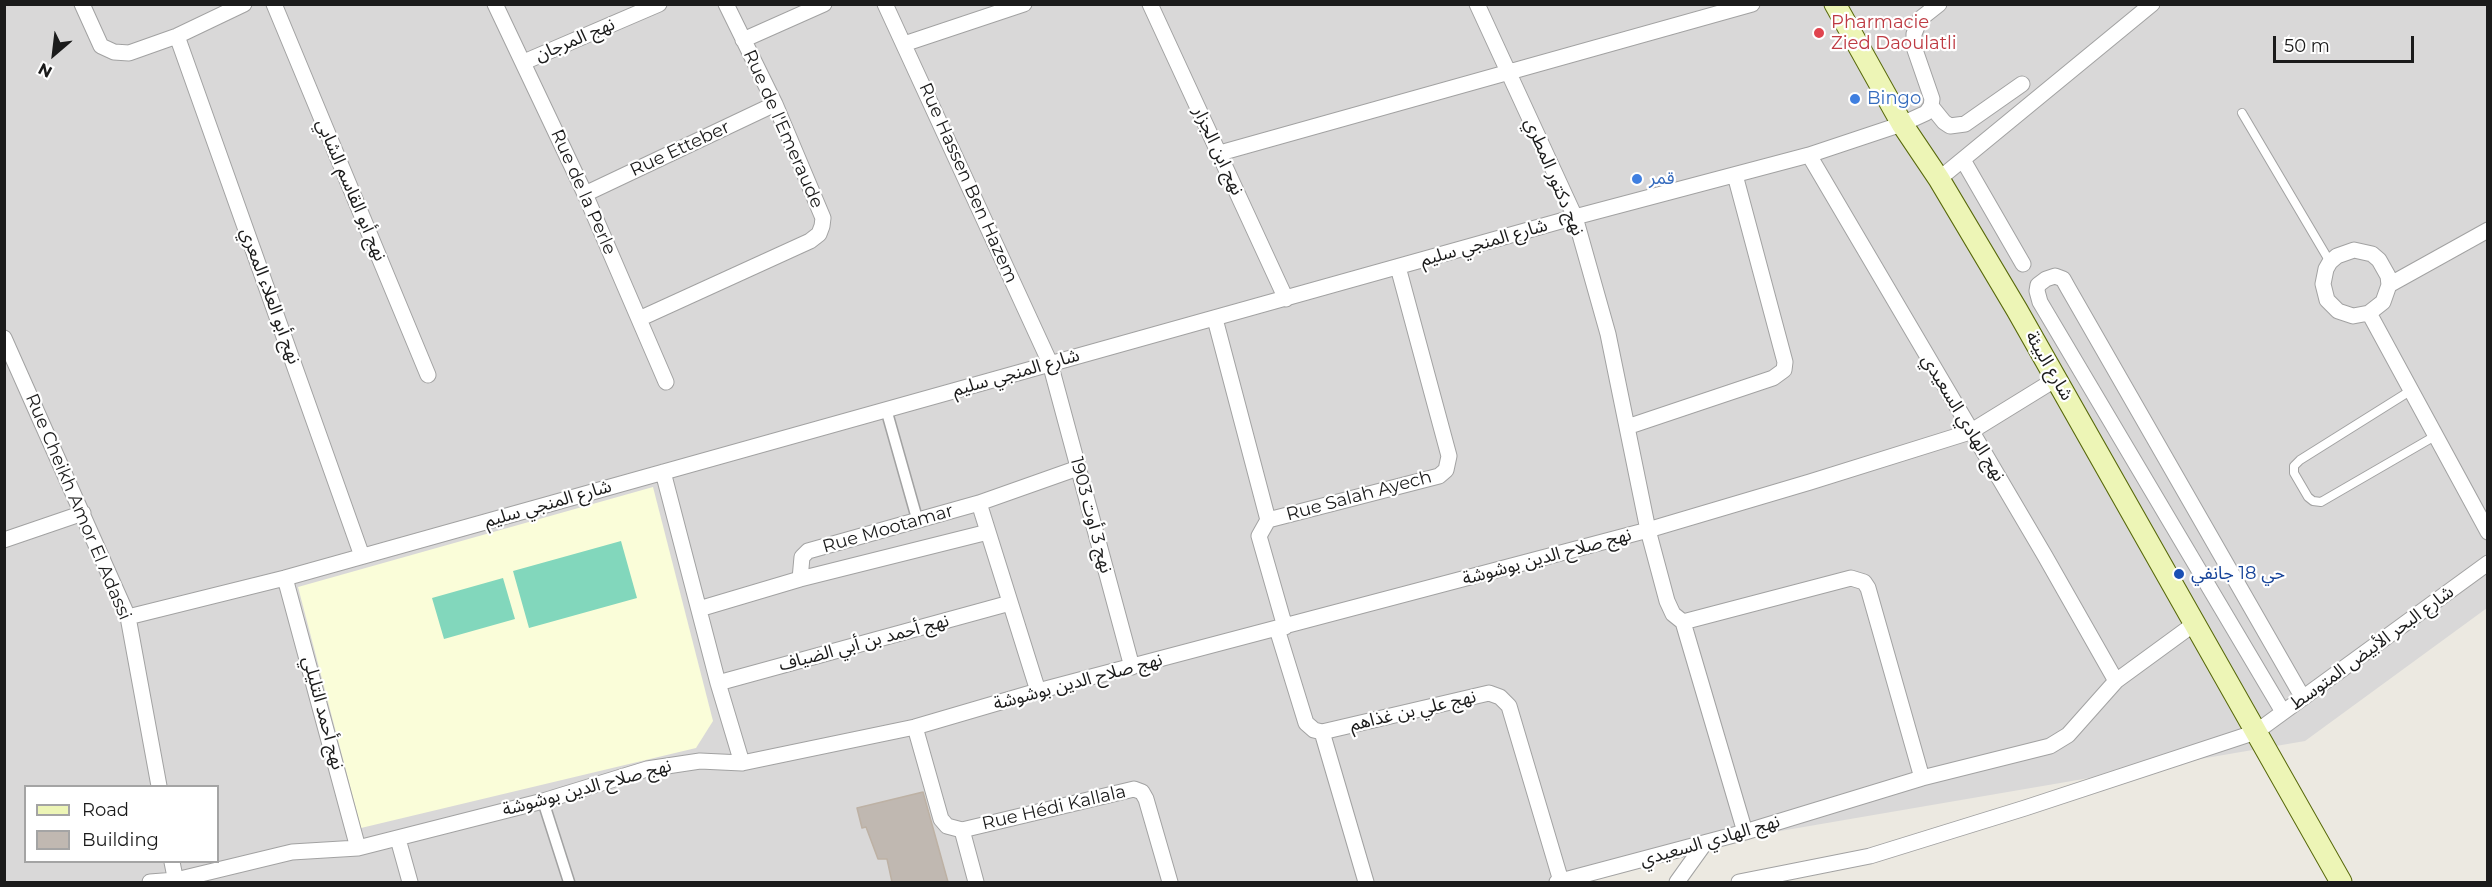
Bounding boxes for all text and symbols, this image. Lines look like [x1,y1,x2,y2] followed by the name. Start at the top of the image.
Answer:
[1831,12,1957,54] place label: Pharmacie Zied Daoulatli
[532,14,618,66] street label: نهج المرجان
[24,24,84,84] north arrow
[2276,24,2417,62] scale bar
[1812,26,1826,40] marker: Pharmacie Zied Daoulatli
[2284,35,2330,57] text: 50 m
[738,46,828,212] street label: Rue de l'Emeraude
[35,59,55,82] text: N
[914,80,1022,286] street label: Rue Hassen Ben Hazem
[1867,88,1921,110] place label: Bingo
[1848,92,1862,106] marker: Bingo
[1188,103,1248,199] street label: نهج ابن الجزار
[1519,115,1589,239] street label: نهج دكتور المطري
[311,116,391,264] street label: نهج أبو القاسم الشابي
[627,116,733,182] street label: Rue Etteber
[546,126,620,258] street label: Rue de la Perle
[1649,168,1675,190] place label: قمر
[1630,172,1644,186] marker: قمر
[1418,215,1550,271] street label: شارع المنجي سليم
[235,225,305,367] street label: نهج أبو العلاء المعري
[2021,327,2077,405] street label: شارع البيئة
[950,345,1082,401] street label: شارع المنجي سليم
[1917,351,2009,485] street label: نهج الهادي السعيدي
[20,391,136,623] street label: Rue Cheikh Amor El Adassi
[1065,455,1117,575] street label: نهج 3 أوت 1903
[1284,466,1434,526] street label: Rue Salah Ayech
[482,476,614,532] street label: شارع المنجي سليم
[820,500,956,558] street label: Rue Mootamar
[1460,524,1634,590] street label: نهج صلاح الدين بوشوشة
[2191,563,2285,585] place label: حي 18 جانفي
[2172,567,2186,581] marker: حي 18 جانفي
[2286,581,2458,715] street label: شارع البحر الأبيض المتوسط
[777,610,951,676] street label: نهج أحمد بن أبي الضياف
[991,649,1165,715] street label: نهج صلاح الدين بوشوشة
[298,654,348,772] street label: نهج أحمد التليلي
[1348,686,1478,736] street label: نهج علي بن غذاهم
[500,755,674,821] street label: نهج صلاح الدين بوشوشة
[980,781,1128,835] street label: Rue Hédi Kallala
[24,785,219,863] legend
[82,799,129,821] text: Road
[1638,811,1782,871] street label: نهج الهادي السعيدي
[82,829,159,851] text: Building

